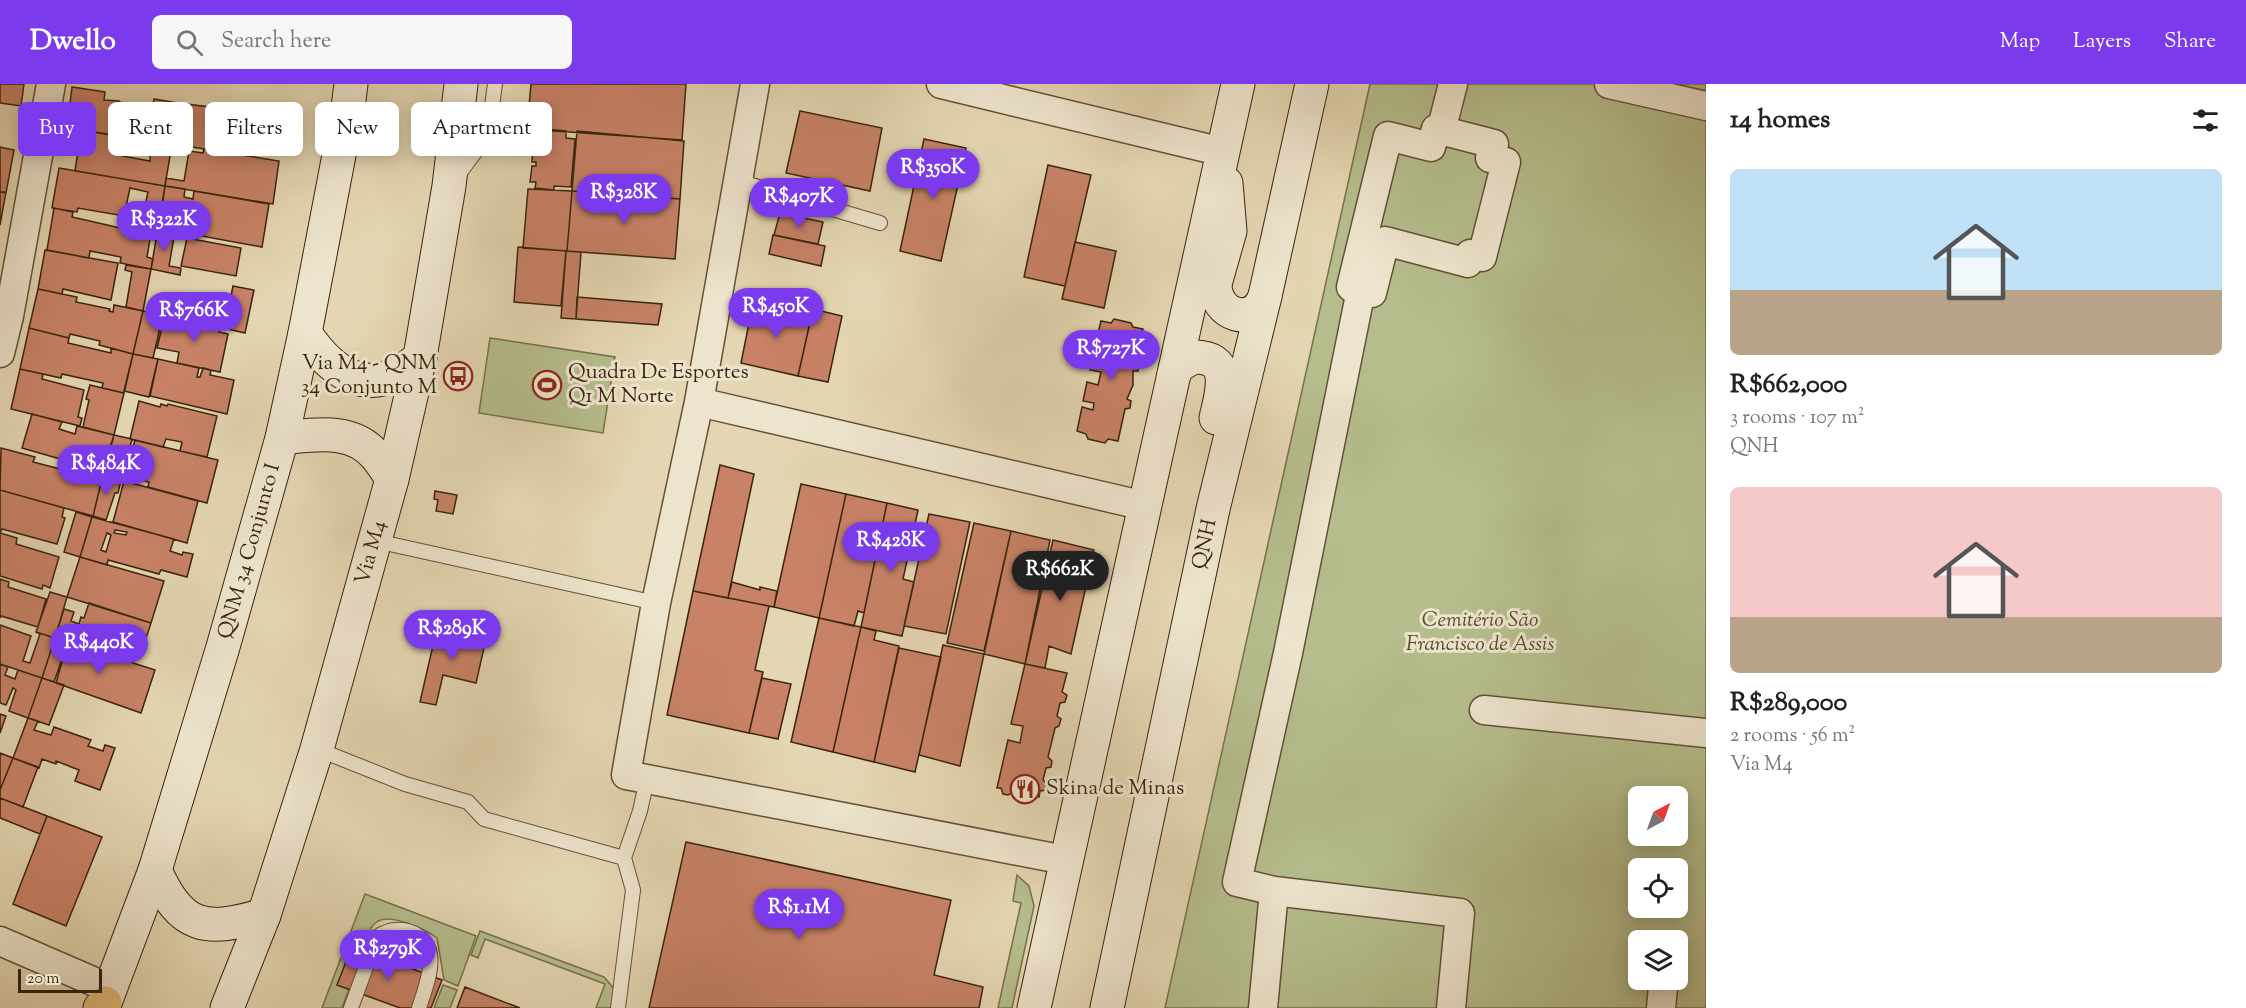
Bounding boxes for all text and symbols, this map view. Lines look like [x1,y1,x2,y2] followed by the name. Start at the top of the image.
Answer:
[152,15,572,69] search box
[30,22,116,62] text: Dwello
[173,26,206,59] icon: search
[221,26,331,58] text: Search here
[2000,27,2040,57] text: Map
[2073,27,2131,57] text: Layers
[2164,27,2216,57] text: Share
[18,102,96,156] chip: Buy
[108,102,193,156] chip: Rent
[205,102,303,156] chip: Filters
[315,102,399,156] chip: New
[411,102,552,156] chip: Apartment
[1730,102,1830,139] text: 14 homes
[2189,104,2222,137] icon: filters
[884,149,982,200] pin: R$350K
[901,154,966,183] text: R$350K
[575,174,673,225] pin: R$328K
[750,178,848,229] pin: R$407K
[591,179,657,208] text: R$328K
[764,183,834,212] text: R$407K
[115,201,213,252] pin: R$322K
[131,206,197,235] text: R$322K
[1922,208,2030,316] icon: home
[727,288,825,339] pin: R$450K
[145,292,243,343] pin: R$766K
[743,293,810,322] text: R$450K
[159,297,229,326] text: R$766K
[1062,330,1160,381] pin: R$727K
[1077,335,1145,364] text: R$727K
[301,349,437,403] place label: Via M4 - QNM 34 Conjunto M
[568,358,749,412] place label: Quadra De Esportes Q1 M Norte
[442,360,474,392] bus stop icon: Via M4 - QNM 34 Conjunto M
[1730,367,1847,404] text: R$662,000
[531,369,563,401] sports icon: Quadra De Esportes Q1 M Norte
[1730,404,1864,433] text: 3 rooms · 107 m²
[1730,433,1778,462] text: QNH
[57,445,155,496] pin: R$484K
[71,450,141,479] text: R$484K
[211,460,289,643] street label: QNM 34 Conjunto I
[1186,516,1226,572] street label: QNH
[348,517,395,588] street label: Via M4
[842,522,940,573] pin: R$428K
[1922,526,2030,634] icon: home
[857,527,925,556] text: R$428K
[1011,551,1109,602] pin: R$662K
[1026,556,1094,585] text: R$662K
[1406,606,1554,660] park label: Cemitério São Francisco de Assis
[403,610,501,661] pin: R$289K
[418,615,486,644] text: R$289K
[50,624,148,675] pin: R$440K
[64,629,134,658] text: R$440K
[1730,685,1847,722] text: R$289,000
[1730,722,1855,751] text: 2 rooms · 56 m²
[1730,751,1793,780] text: Via M4
[1009,773,1041,805] restaurant icon: Skina de Minas
[1046,774,1184,804] place label: Skina de Minas
[1628,786,1688,846] north arrow
[1628,786,1688,990] map controls
[1628,858,1688,918] button: locate
[750,889,848,940] pin: R$1.1M
[768,894,830,923] text: R$1.1M
[339,930,437,981] pin: R$279K
[1628,930,1688,990] button: layers
[354,935,422,964] text: R$279K
[18,966,102,994] scale bar
[27,968,60,991] text: 20 m

